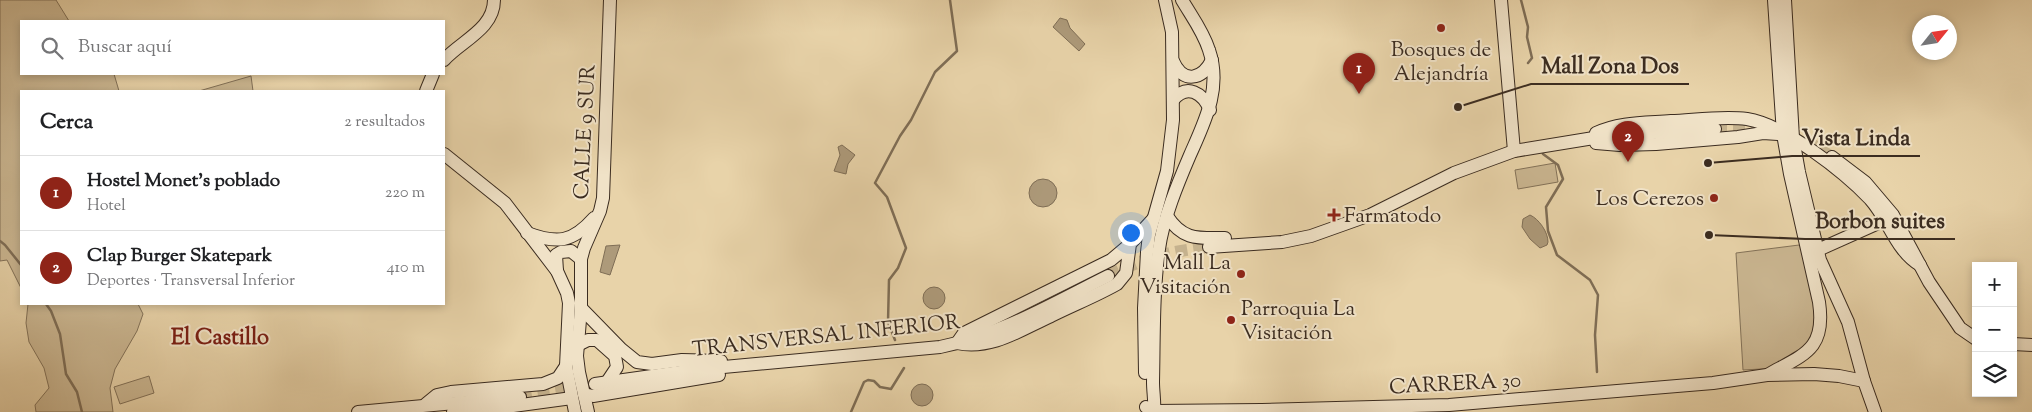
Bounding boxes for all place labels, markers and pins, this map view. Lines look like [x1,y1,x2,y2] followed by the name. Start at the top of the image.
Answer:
[1435,22,1447,34] marker: Bosques de Alejandría
[1391,36,1491,90] place label: Bosques de Alejandría
[1531,47,1689,84] callout: Mall Zona Dos
[1343,53,1375,94] pin: 1
[1792,119,1920,156] callout: Vista Linda
[1612,121,1644,162] pin: 2
[1596,185,1704,215] place label: Los Cerezos
[1708,192,1720,204] marker: Los Cerezos
[1344,202,1441,232] place label: Farmatodo
[1805,202,1955,239] callout: Borbon suites
[1328,209,1340,221] marker: Farmatodo
[1139,249,1231,303] place label: Mall La Visitación
[1235,268,1247,280] marker: Mall La Visitación
[1241,295,1356,349] place label: Parroquia La Visitación
[1225,314,1237,326] marker: Parroquia La Visitación

